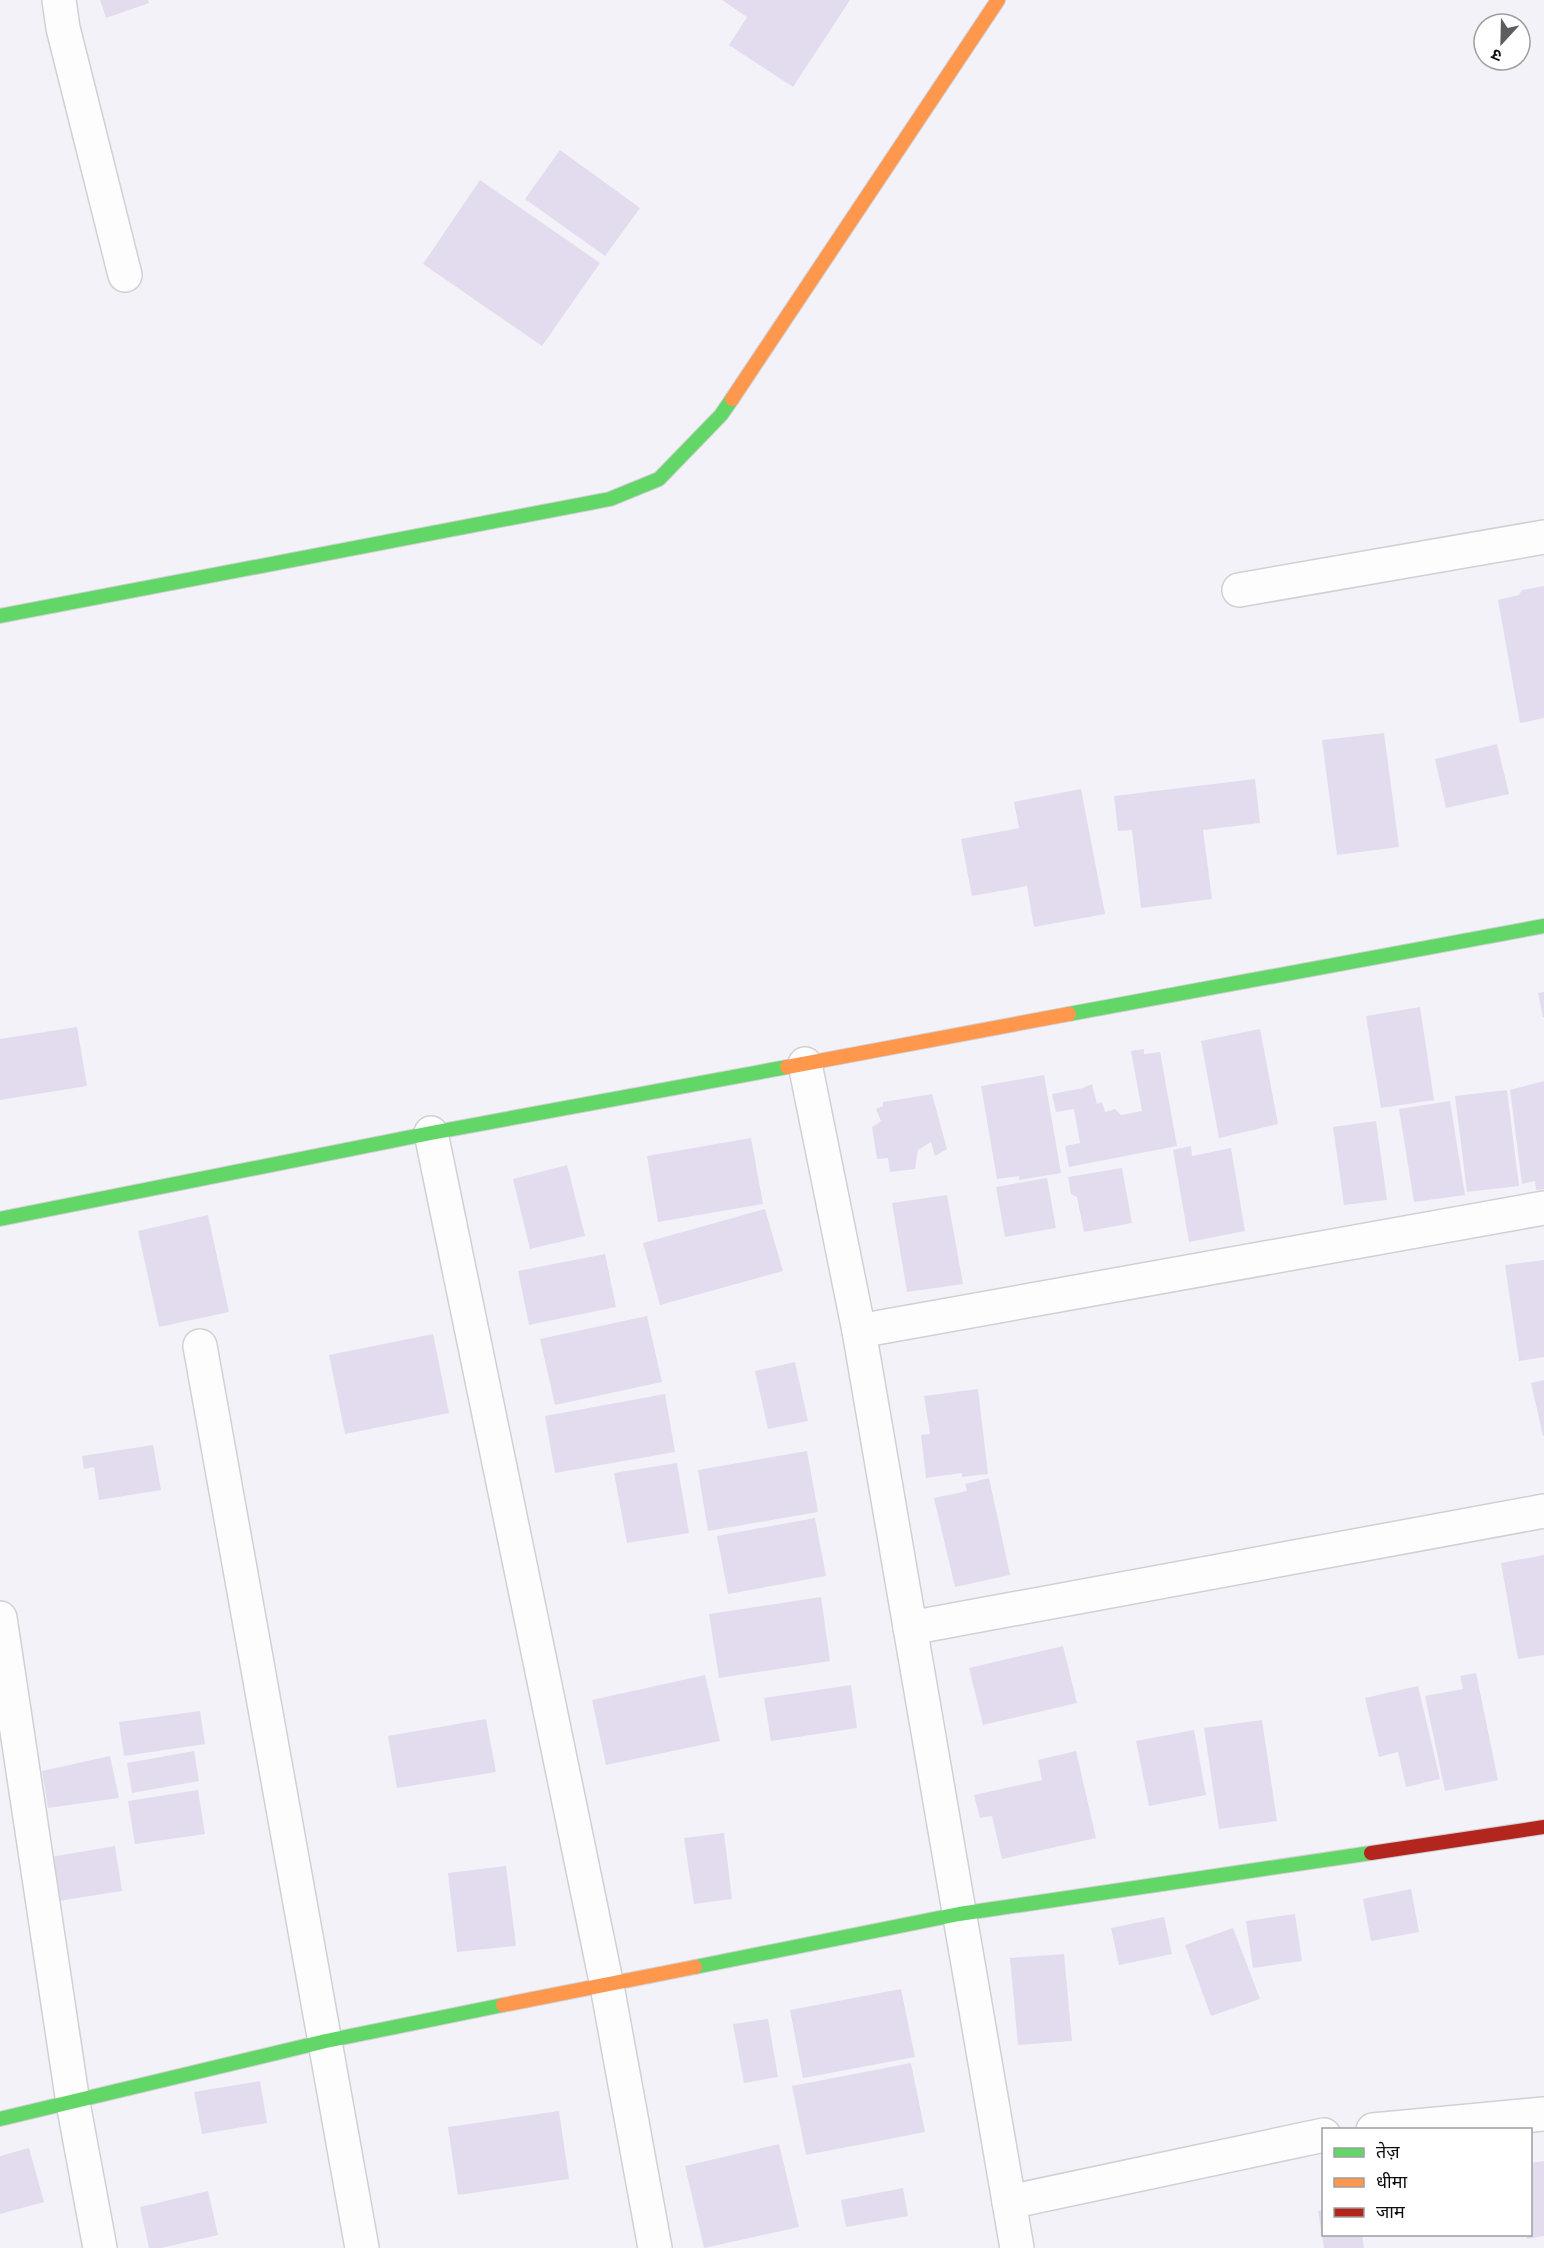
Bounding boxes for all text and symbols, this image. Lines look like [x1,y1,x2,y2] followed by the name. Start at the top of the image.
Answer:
[1472,12,1532,72] north arrow
[1487,44,1505,68] text: उ
[1322,2128,1532,2236] legend
[1376,2139,1400,2163] text: तेज़
[1376,2169,1407,2193] text: धीमा
[1376,2199,1406,2223] text: जाम

